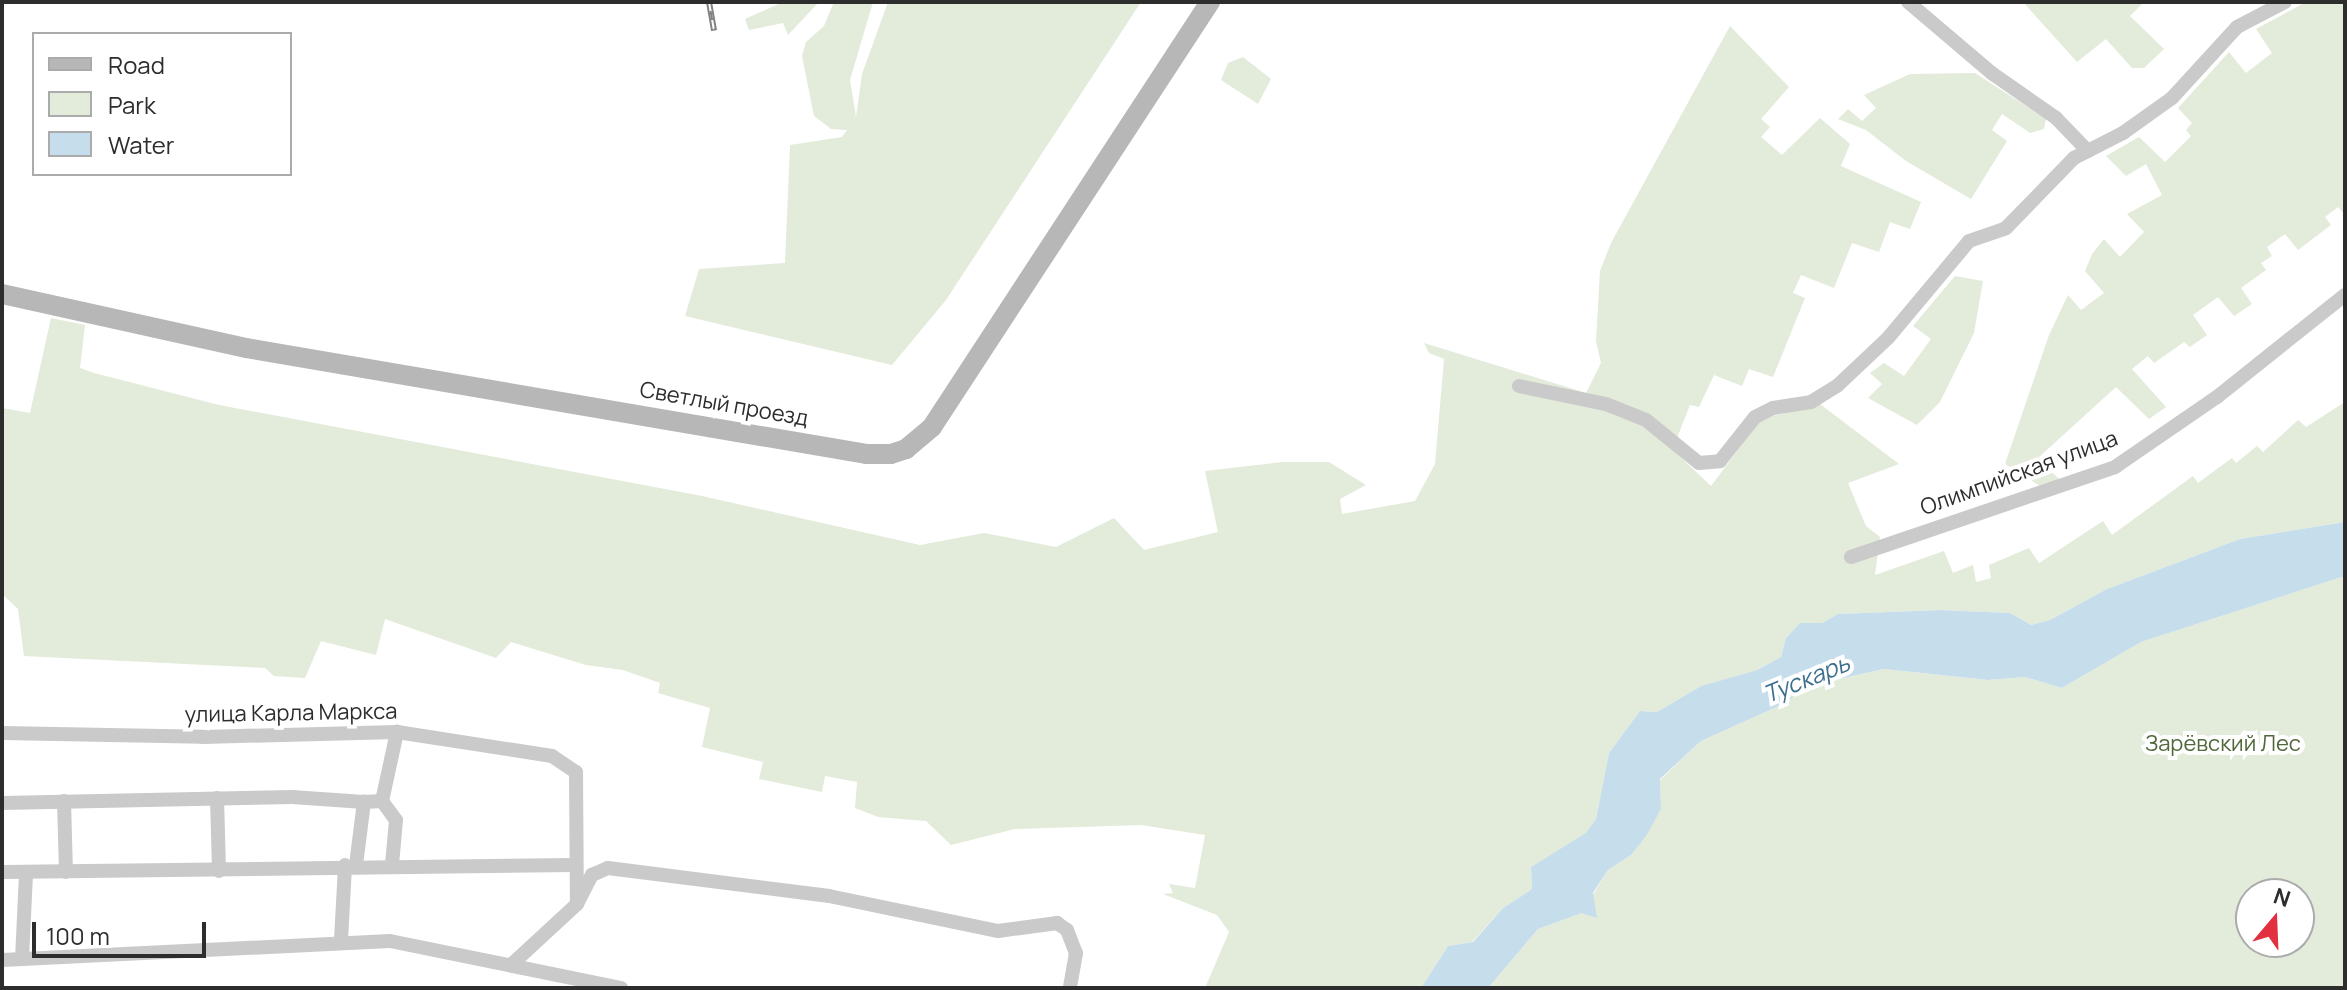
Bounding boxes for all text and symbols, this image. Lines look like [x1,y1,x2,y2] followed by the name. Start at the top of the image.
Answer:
[32,32,292,176] legend
[108,48,165,81] text: Road
[108,88,156,121] text: Park
[108,128,175,161] text: Water
[638,376,810,432] street label: Светлый проезд
[1917,425,2121,521] street label: Олимпийская улица
[1759,648,1853,708] water label: Тускарь
[184,698,398,728] street label: улица Карла Маркса
[2145,731,2301,757] park label: Зарёвский Лес
[2235,878,2315,958] north arrow
[2270,880,2295,914] text: N
[36,906,210,956] scale bar
[46,919,110,952] text: 100 m

